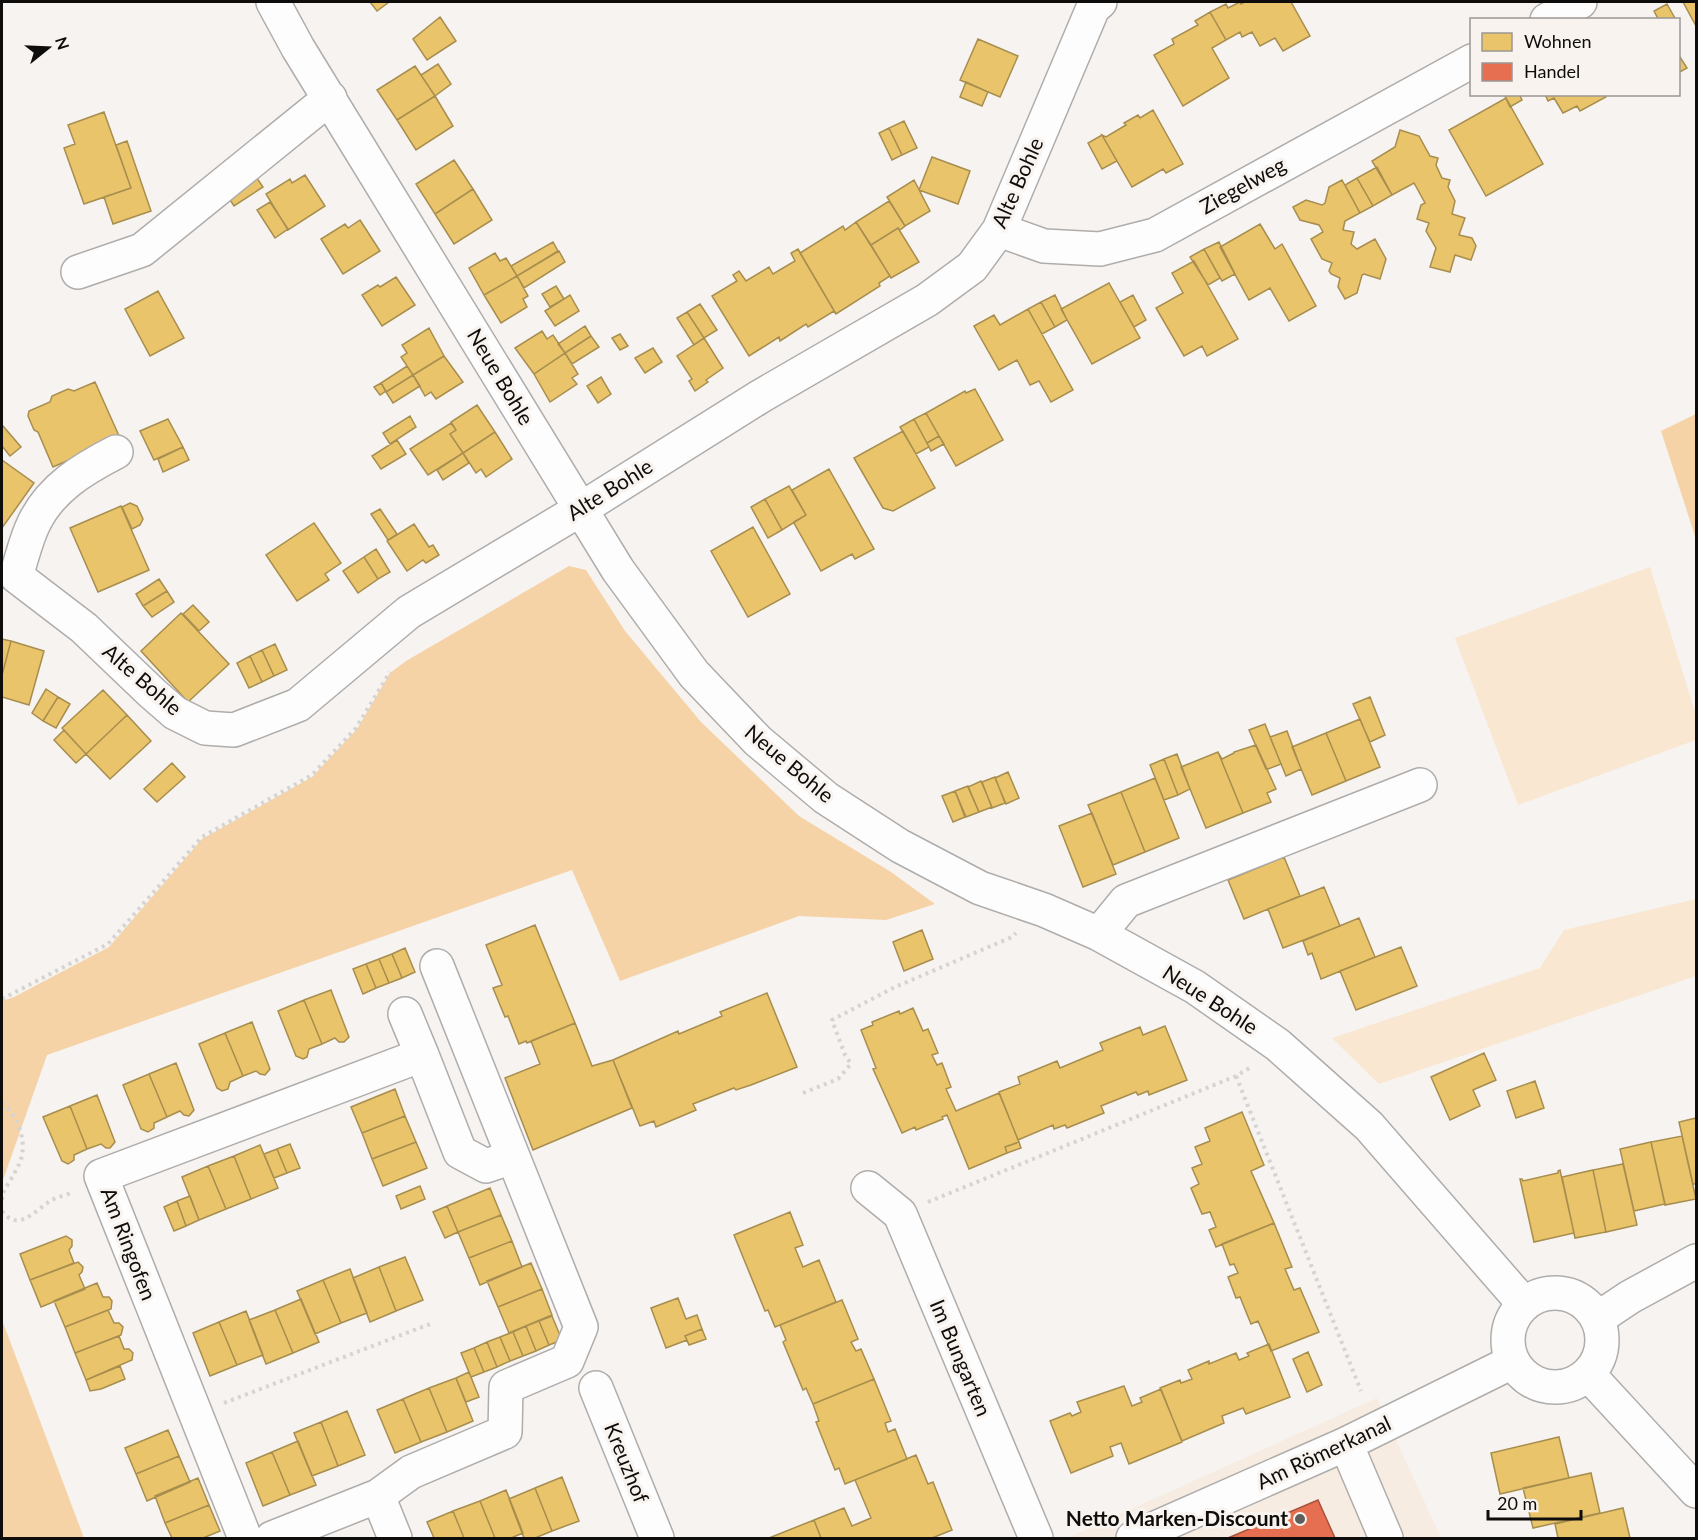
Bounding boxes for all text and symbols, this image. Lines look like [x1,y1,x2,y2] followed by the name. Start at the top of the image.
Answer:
[18,18,78,78] north arrow
[1470,18,1680,96] legend
[1524,30,1591,52] text: Wohnen
[52,34,74,52] text: N
[1524,60,1580,82] text: Handel
[986,133,1048,231] street label: Alte Bohle
[1195,151,1289,218] street label: Ziegelweg
[463,323,540,429] street label: Neue Bohle
[562,453,657,525] street label: Alte Bohle
[98,638,187,720] street label: Alte Bohle
[741,719,839,807] street label: Neue Bohle
[1159,959,1263,1039] street label: Neue Bohle
[96,1184,162,1303] street label: Am Ringofen
[926,1295,997,1420] street label: Im Bungarten
[1252,1410,1395,1494] street label: Am Römerkanal
[600,1419,655,1507] street label: Kreuzhof
[1488,1483,1581,1521] scale bar
[1497,1492,1537,1514] text: 20 m
[1066,1505,1288,1530] place label: Netto Marken-Discount
[1293,1512,1307,1526] marker: Netto Marken-Discount

